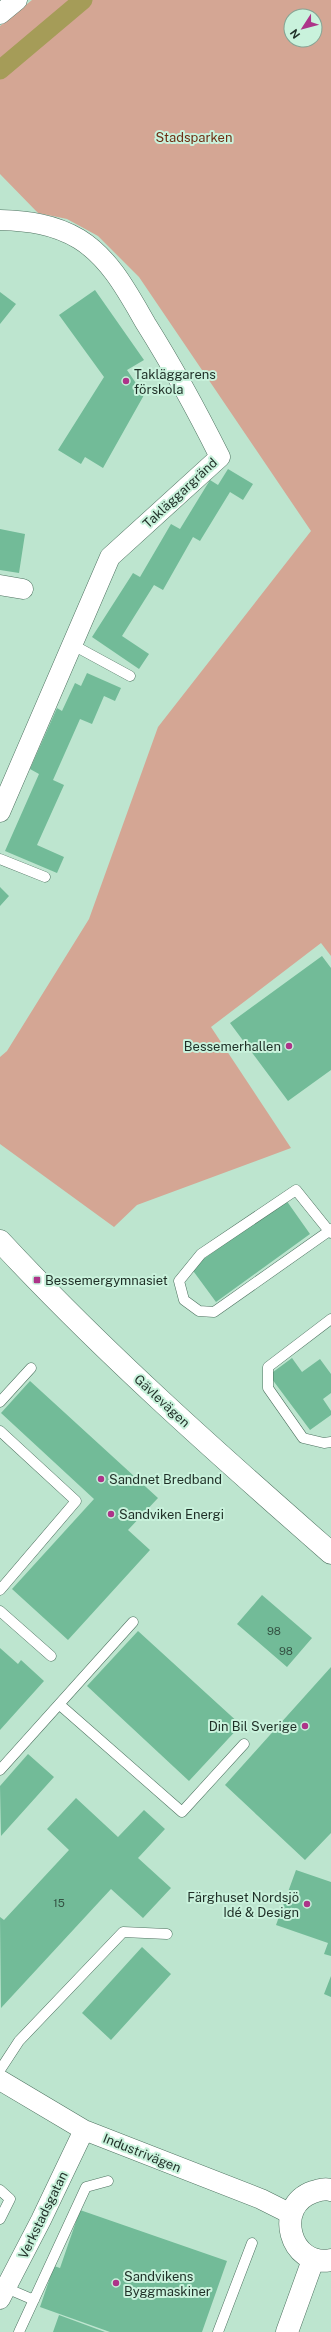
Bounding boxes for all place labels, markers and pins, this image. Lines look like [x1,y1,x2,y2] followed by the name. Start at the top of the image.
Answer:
[134,367,216,397] place label: Takläggarens förskola
[121,376,131,386] marker: Takläggarens förskola
[184,1039,281,1054] place label: Bessemerhallen
[284,1041,294,1051] marker: Bessemerhallen
[45,1273,168,1288] place label: Bessemergymnasiet
[32,1275,42,1285] marker: Bessemergymnasiet
[109,1472,222,1487] place label: Sandnet Bredband
[96,1474,106,1484] marker: Sandnet Bredband
[119,1507,224,1522] place label: Sandviken Energi
[106,1509,116,1519] marker: Sandviken Energi
[209,1719,297,1734] place label: Din Bil Sverige
[300,1721,310,1731] marker: Din Bil Sverige
[187,1890,299,1920] place label: Färghuset Nordsjö Idé & Design
[302,1899,312,1909] marker: Färghuset Nordsjö Idé & Design
[124,2269,211,2299] place label: Sandvikens Byggmaskiner
[111,2278,121,2288] marker: Sandvikens Byggmaskiner

